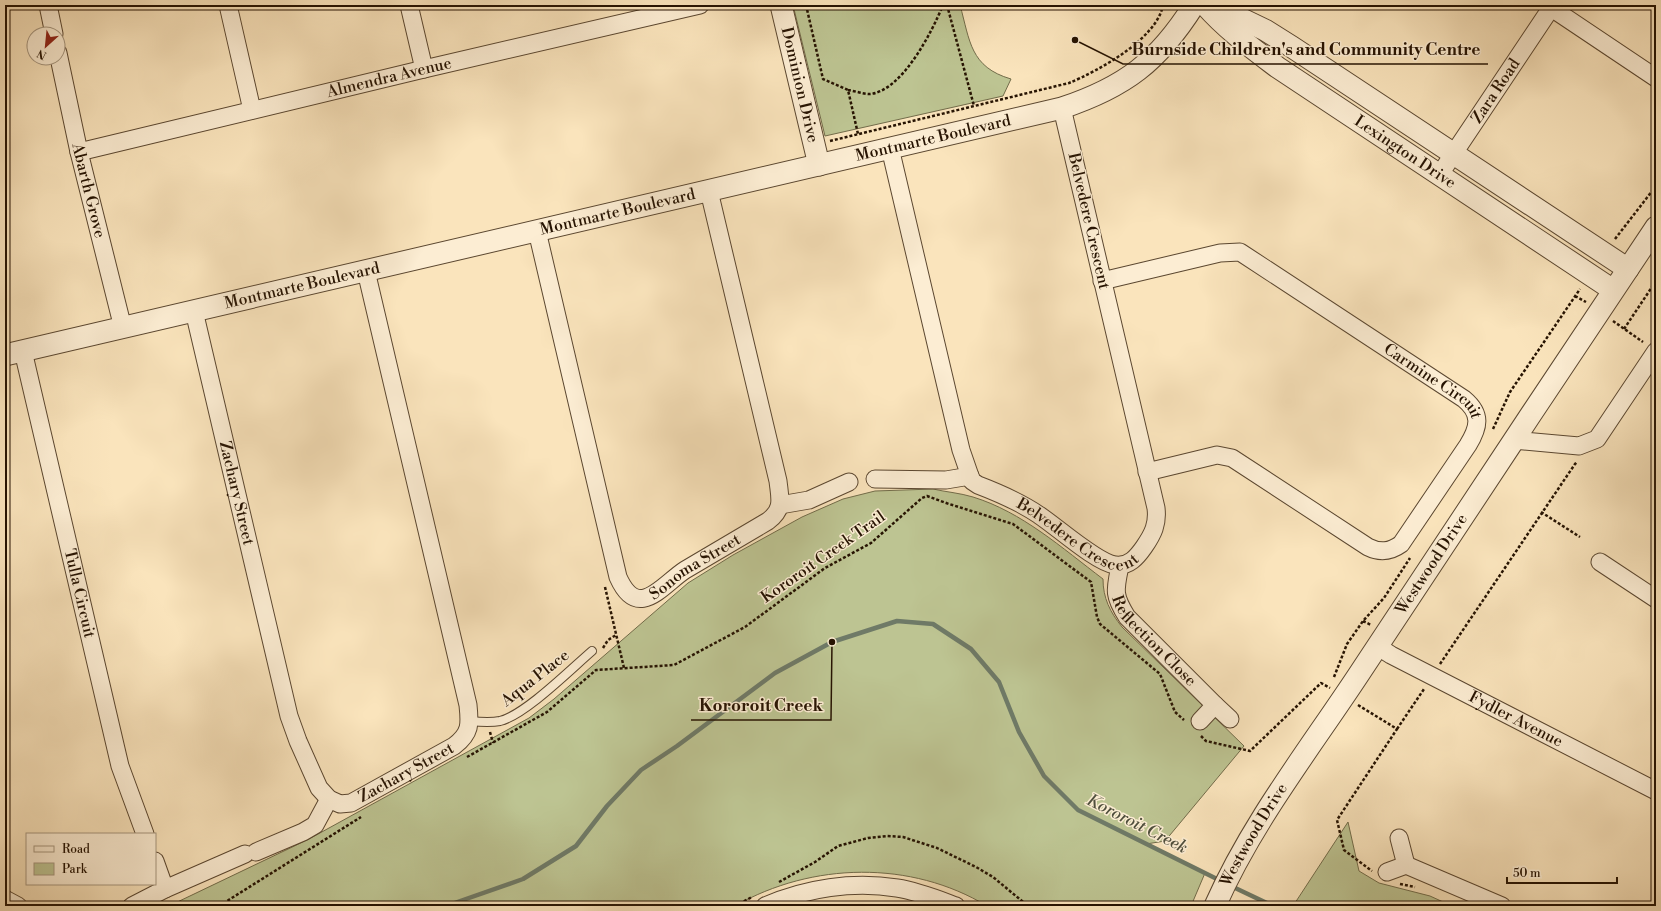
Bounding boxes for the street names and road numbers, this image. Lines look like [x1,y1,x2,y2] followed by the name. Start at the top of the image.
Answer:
[777,25,823,145] street label: Dominion Drive
[324,53,453,102] street label: Almendra Avenue
[1467,55,1524,127] street label: Zara Road
[853,110,1013,166] street label: Montmarte Boulevard
[1350,111,1460,193] street label: Lexington Drive
[67,140,110,240] street label: Abarth Grove
[1063,150,1115,292] street label: Belvedere Crescent
[538,184,697,240] street label: Montmarte Boulevard
[222,258,382,313] street label: Montmarte Boulevard
[1380,339,1487,421] street label: Carmine Circuit
[215,439,259,547] street label: Zachary Street
[1012,493,1143,575] street label: Belvedere Crescent
[757,506,889,607] street label: Kororoit Creek Trail
[1390,510,1472,619] street label: Westwood Drive
[646,529,745,604] street label: Sonoma Street
[60,547,100,640] street label: Tulla Circuit
[1107,592,1201,691] street label: Reflection Close
[496,645,573,711] street label: Aqua Place
[1465,687,1566,752] street label: Fydler Avenue
[355,738,458,807] street label: Zachary Street
[1215,779,1292,891] street label: Westwood Drive

